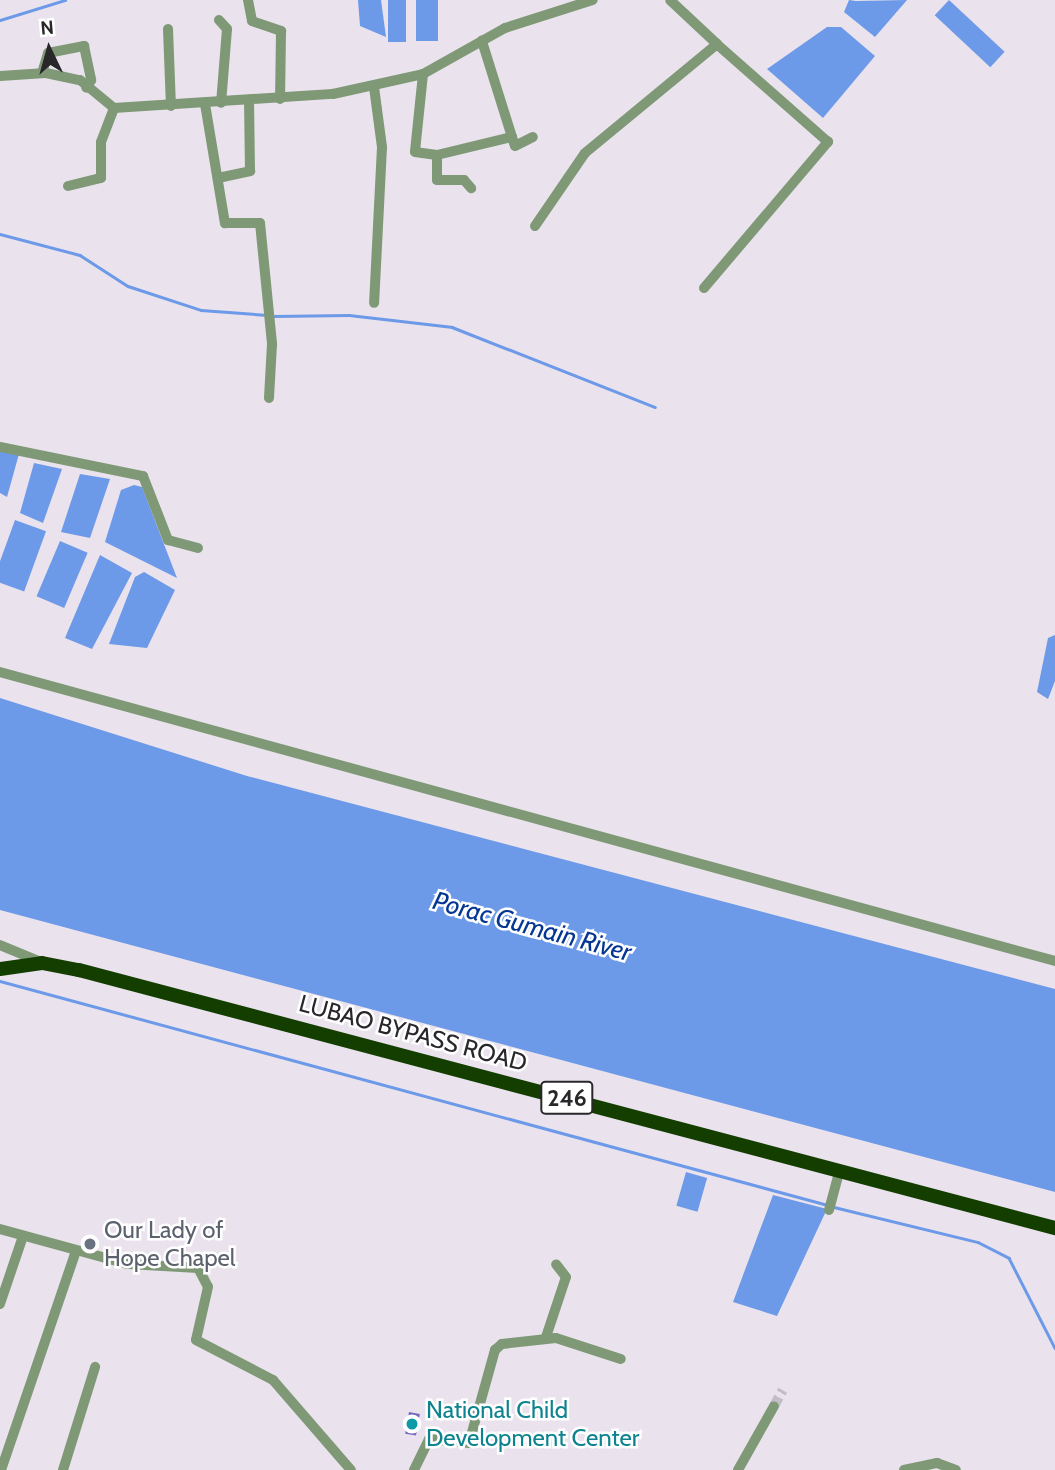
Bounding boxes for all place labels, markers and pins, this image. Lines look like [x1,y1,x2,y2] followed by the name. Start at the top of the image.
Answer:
[104,1216,235,1272] place label: Our Lady of Hope Chapel
[82,1236,98,1252] marker: Our Lady of Hope Chapel
[426,1396,639,1452] place label: National Child Development Center
[404,1416,420,1432] marker: National Child Development Center

